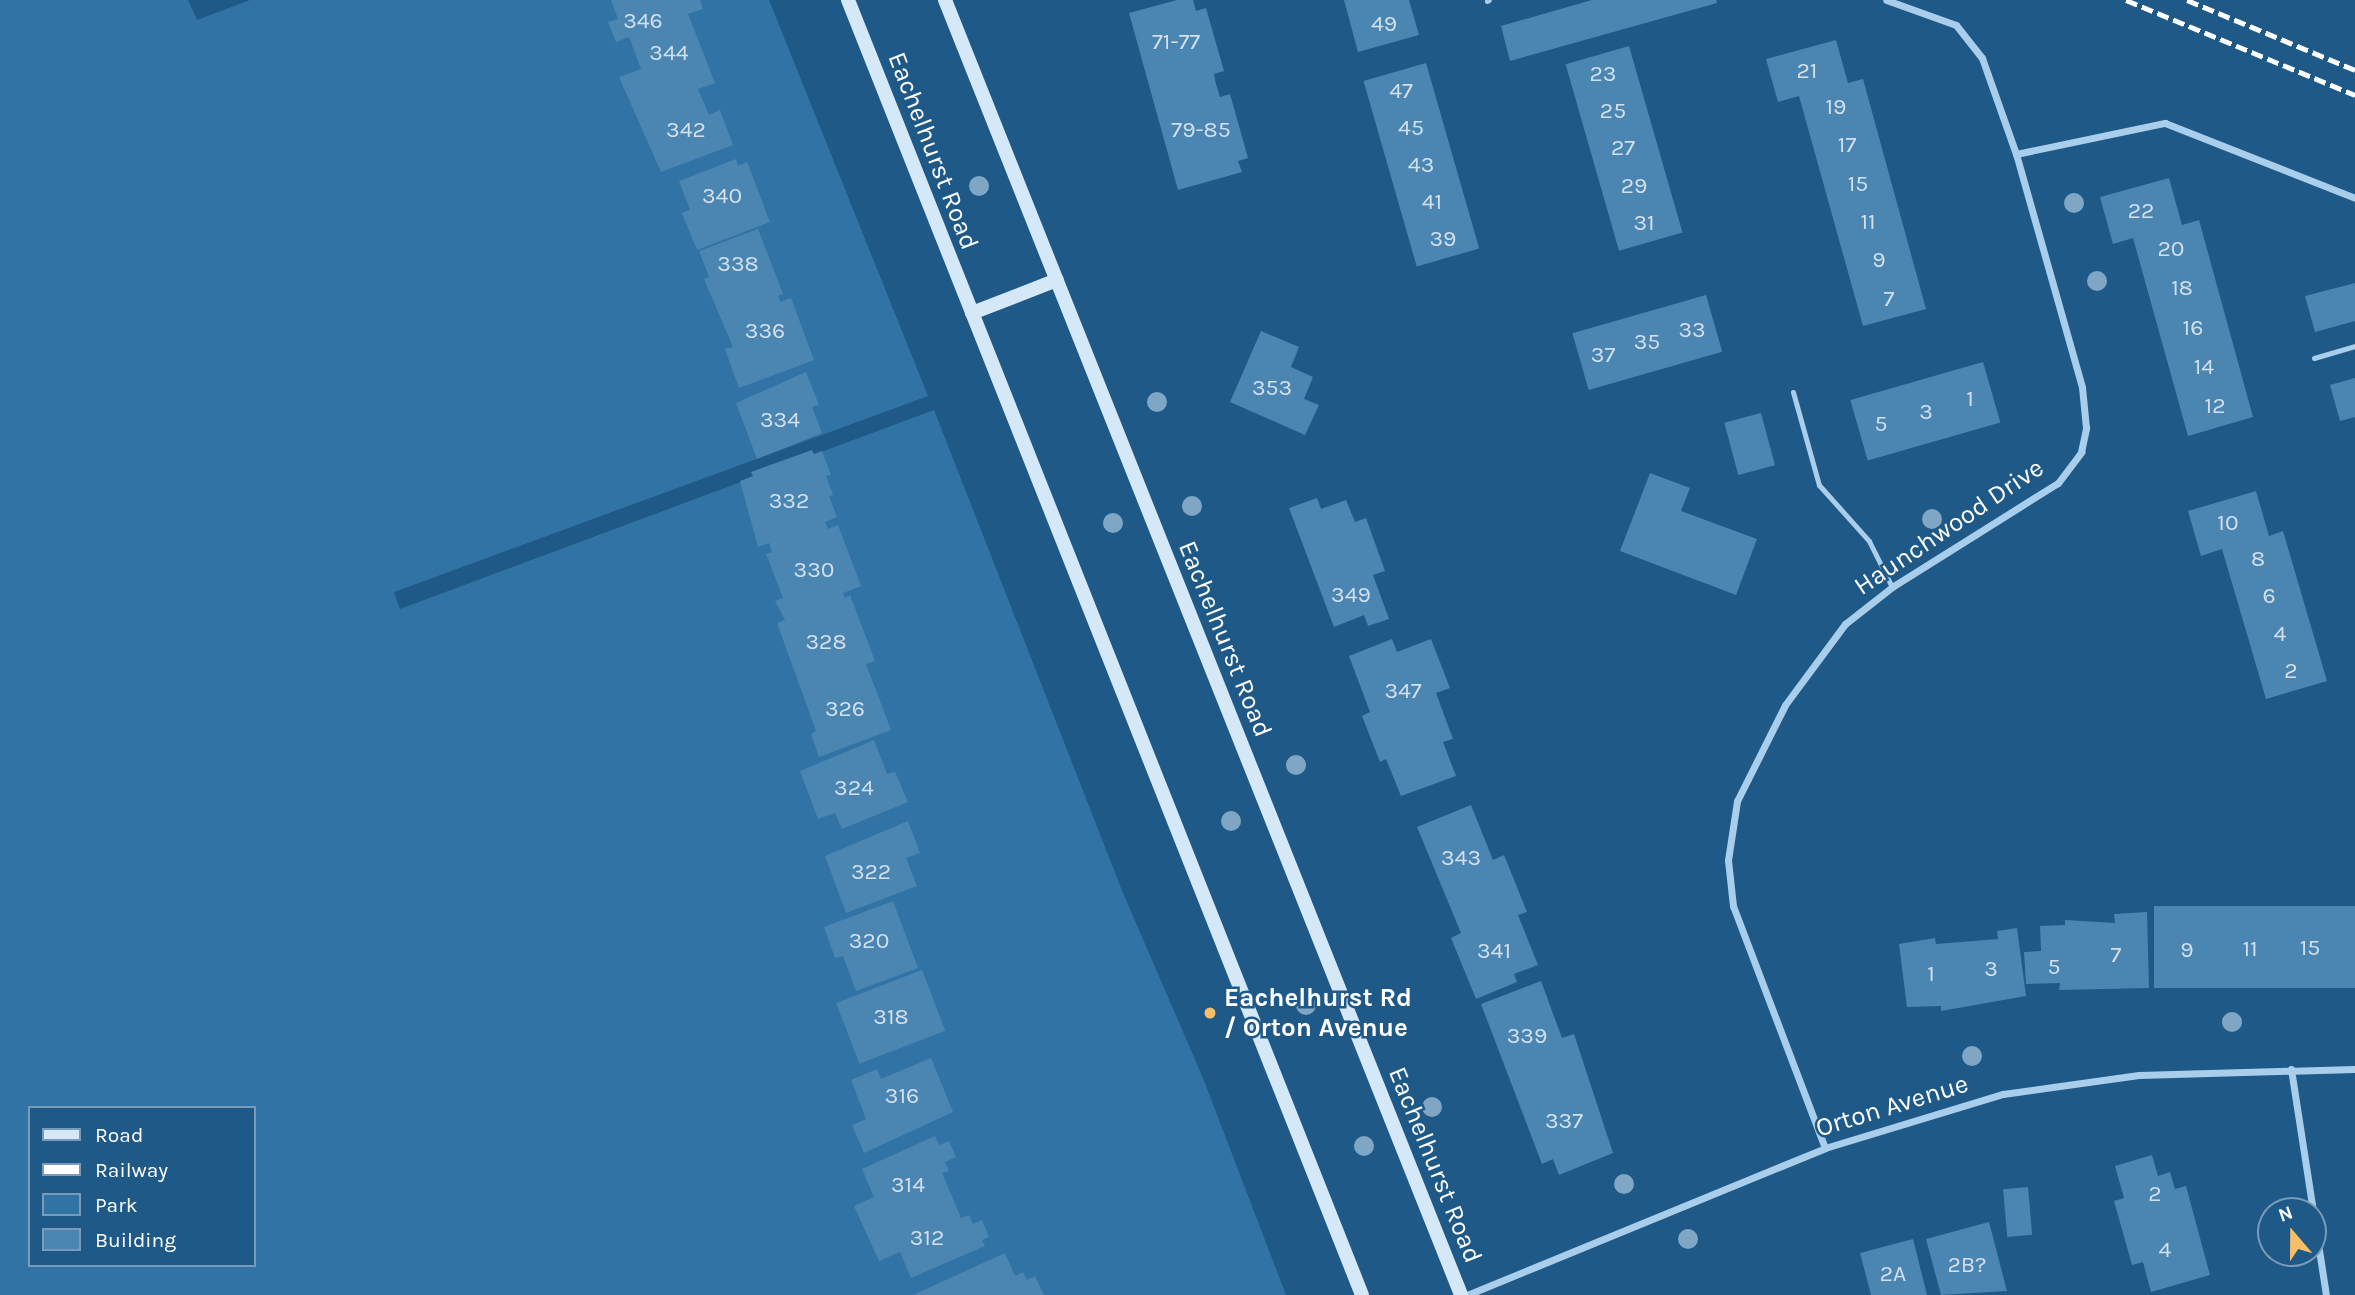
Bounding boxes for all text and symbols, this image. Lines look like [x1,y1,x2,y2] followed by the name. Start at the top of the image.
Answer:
[623,7,663,35] house number: 346
[1371,10,1397,38] house number: 49
[1152,28,1200,56] house number: 71-77
[649,39,689,67] house number: 344
[881,48,985,254] street label: Eachelhurst Road
[1797,57,1817,85] house number: 21
[1590,60,1616,88] house number: 23
[1389,77,1413,105] house number: 47
[1826,93,1846,121] house number: 19
[1600,97,1626,125] house number: 25
[1398,114,1424,142] house number: 45
[666,116,706,144] house number: 342
[1171,116,1231,144] house number: 79-85
[1838,131,1856,159] house number: 17
[1611,134,1635,162] house number: 27
[1408,151,1434,179] house number: 43
[1848,170,1868,198] house number: 15
[1621,172,1647,200] house number: 29
[702,182,742,210] house number: 340
[1422,188,1442,216] house number: 41
[2128,197,2154,225] house number: 22
[1860,208,1876,236] house number: 11
[1633,209,1655,237] house number: 31
[1430,225,1456,253] house number: 39
[2158,235,2184,263] house number: 20
[1872,246,1886,274] house number: 9
[717,250,759,278] house number: 338
[2171,274,2193,302] house number: 18
[1884,285,1894,313] house number: 7
[2183,314,2203,342] house number: 16
[1678,316,1706,344] house number: 33
[745,317,785,345] house number: 336
[1634,328,1660,356] house number: 35
[1591,341,1615,369] house number: 37
[2194,353,2214,381] house number: 14
[1252,374,1292,402] house number: 353
[1966,385,1974,413] house number: 1
[2205,392,2225,420] house number: 12
[1919,398,1933,426] house number: 3
[760,406,800,434] house number: 334
[1875,410,1887,438] house number: 5
[1848,452,2050,602] street label: Haunchwood Drive
[769,487,809,515] house number: 332
[2217,509,2239,537] house number: 10
[1171,536,1279,742] street label: Eachelhurst Road
[2251,545,2265,573] house number: 8
[794,556,834,584] house number: 330
[1331,581,1371,609] house number: 349
[2262,582,2276,610] house number: 6
[2274,620,2286,648] house number: 4
[805,628,847,656] house number: 328
[2284,657,2298,685] house number: 2
[1384,677,1422,705] house number: 347
[825,695,865,723] house number: 326
[834,774,874,802] house number: 324
[1441,844,1481,872] house number: 343
[851,858,891,886] house number: 322
[849,927,889,955] house number: 320
[2300,934,2320,962] house number: 15
[2242,935,2258,963] house number: 11
[2180,936,2194,964] house number: 9
[1477,937,1511,965] house number: 341
[2111,941,2121,969] house number: 7
[2048,953,2060,981] house number: 5
[1984,955,1998,983] house number: 3
[1927,960,1935,988] house number: 1
[1224,982,1412,1044] place label: Eachelhurst Rd / Orton Avenue
[873,1003,909,1031] house number: 318
[1202,1005,1218,1021] marker: Eachelhurst Rd / Orton Avenue
[1507,1022,1547,1050] house number: 339
[1381,1062,1489,1268] street label: Eachelhurst Road
[1812,1068,1972,1144] street label: Orton Avenue
[885,1082,919,1110] house number: 316
[28,1106,256,1267] legend
[1545,1107,1583,1135] house number: 337
[95,1123,143,1147] text: Road
[95,1158,168,1182] text: Railway
[891,1171,925,1199] house number: 314
[2148,1180,2162,1208] house number: 2
[95,1193,138,1217] text: Park
[2257,1197,2327,1267] north arrow
[2275,1201,2296,1227] text: N
[910,1224,944,1252] house number: 312
[95,1228,176,1252] text: Building
[2159,1236,2171,1264] house number: 4
[1947,1251,1987,1279] house number: 2B?
[1880,1260,1906,1288] house number: 2A

